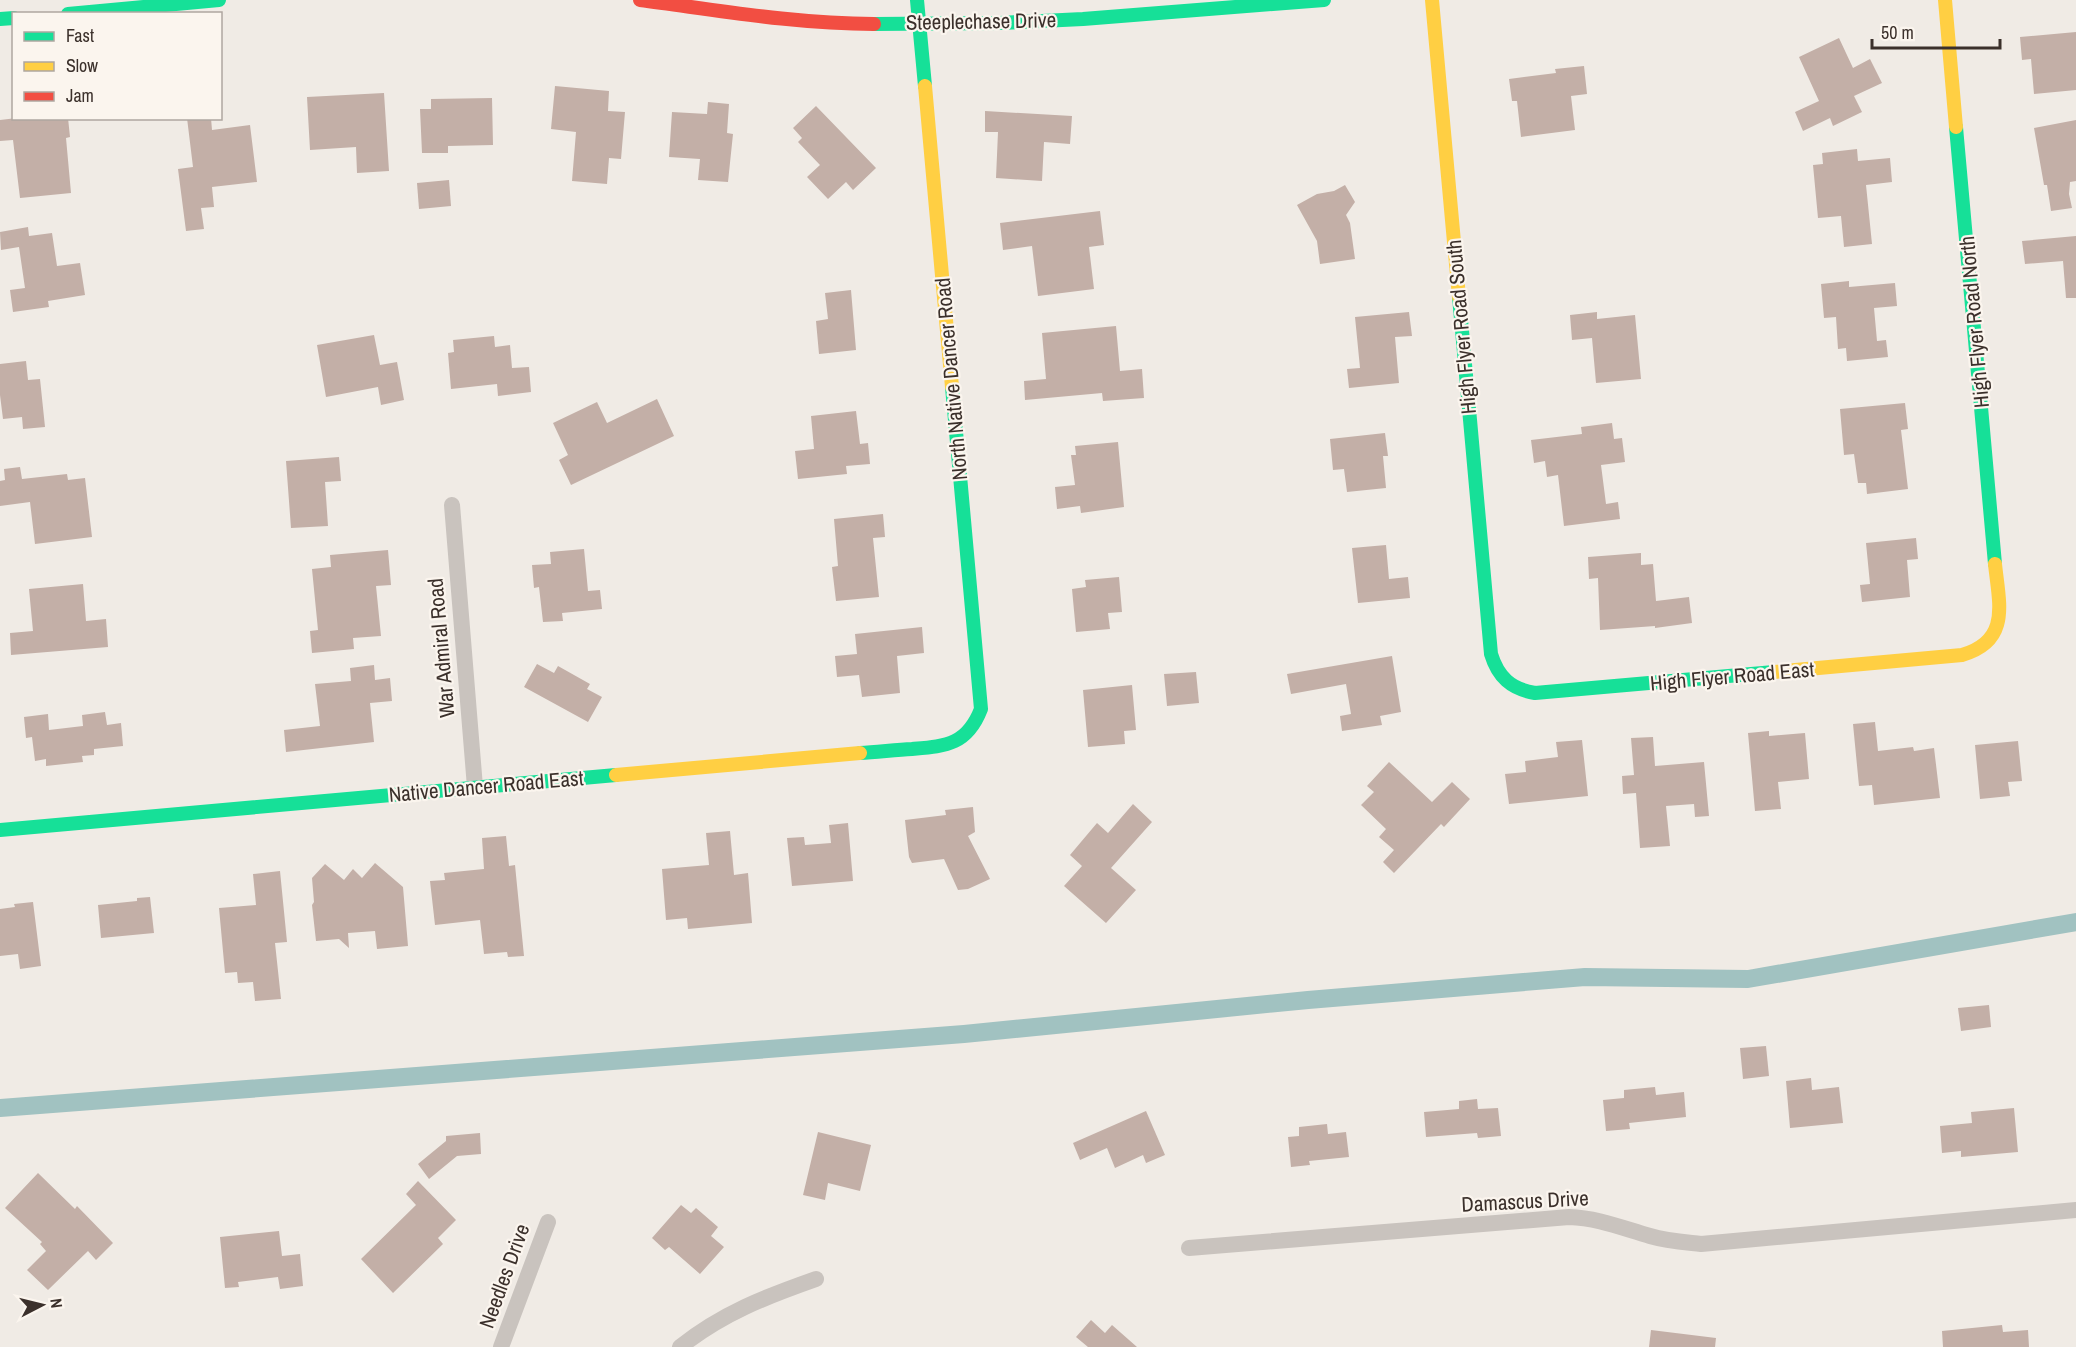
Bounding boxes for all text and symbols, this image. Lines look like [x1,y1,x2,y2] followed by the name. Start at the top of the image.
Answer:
[906,5,1056,37] street label: Steeplechase Drive
[12,12,222,120] legend
[1872,12,2000,50] scale bar
[1881,20,1914,45] text: 50 m
[66,23,94,48] text: Fast
[66,53,98,78] text: Slow
[66,83,94,108] text: Jam
[1952,235,1996,409] street label: High Flyer Road North
[1439,238,1483,416] street label: High Flyer Road South
[928,277,974,481] street label: North Native Dancer Road
[420,577,462,719] street label: War Admiral Road
[1649,654,1815,698] street label: High Flyer Road East
[387,763,585,809] street label: Native Dancer Road East
[1461,1183,1589,1219] street label: Damascus Drive
[472,1220,536,1332] street label: Needles Drive
[12,1275,72,1335] north arrow
[45,1297,68,1309] text: N

